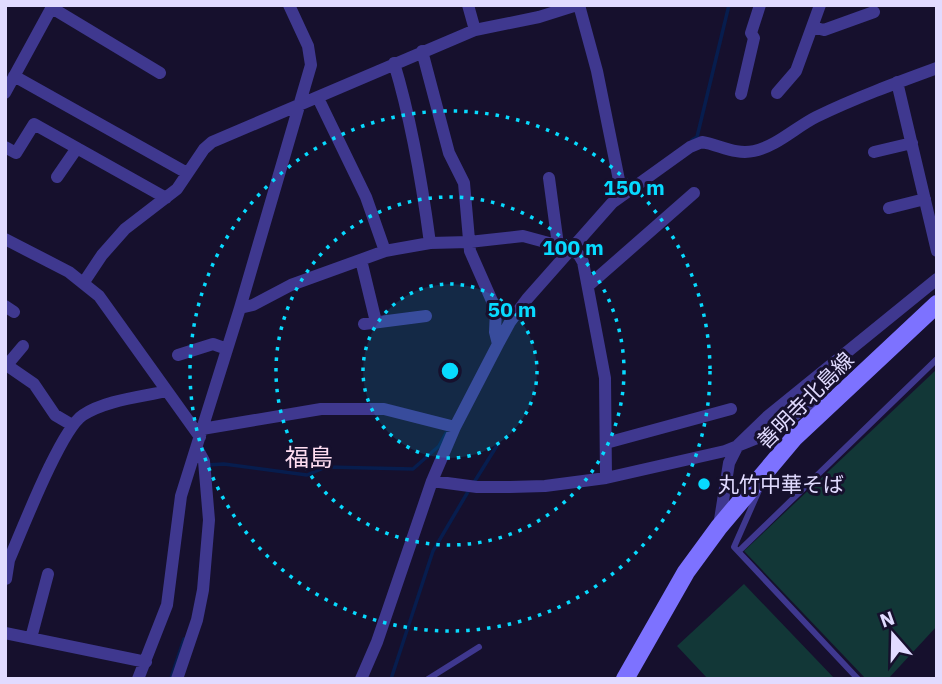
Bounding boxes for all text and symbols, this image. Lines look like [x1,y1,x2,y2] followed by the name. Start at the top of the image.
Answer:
[603,173,665,201] text: 150 m
[542,233,604,261] text: 100 m
[488,295,536,323] text: 50 m
[751,346,859,454] street label: 善明寺北島線
[438,359,462,383] centre of rings
[285,441,333,473] district label: 福島
[718,470,844,498] place label: 丸竹中華そば
[696,476,712,492] marker: 丸竹中華そば
[858,600,928,670] north arrow
[877,605,898,633] text: N

